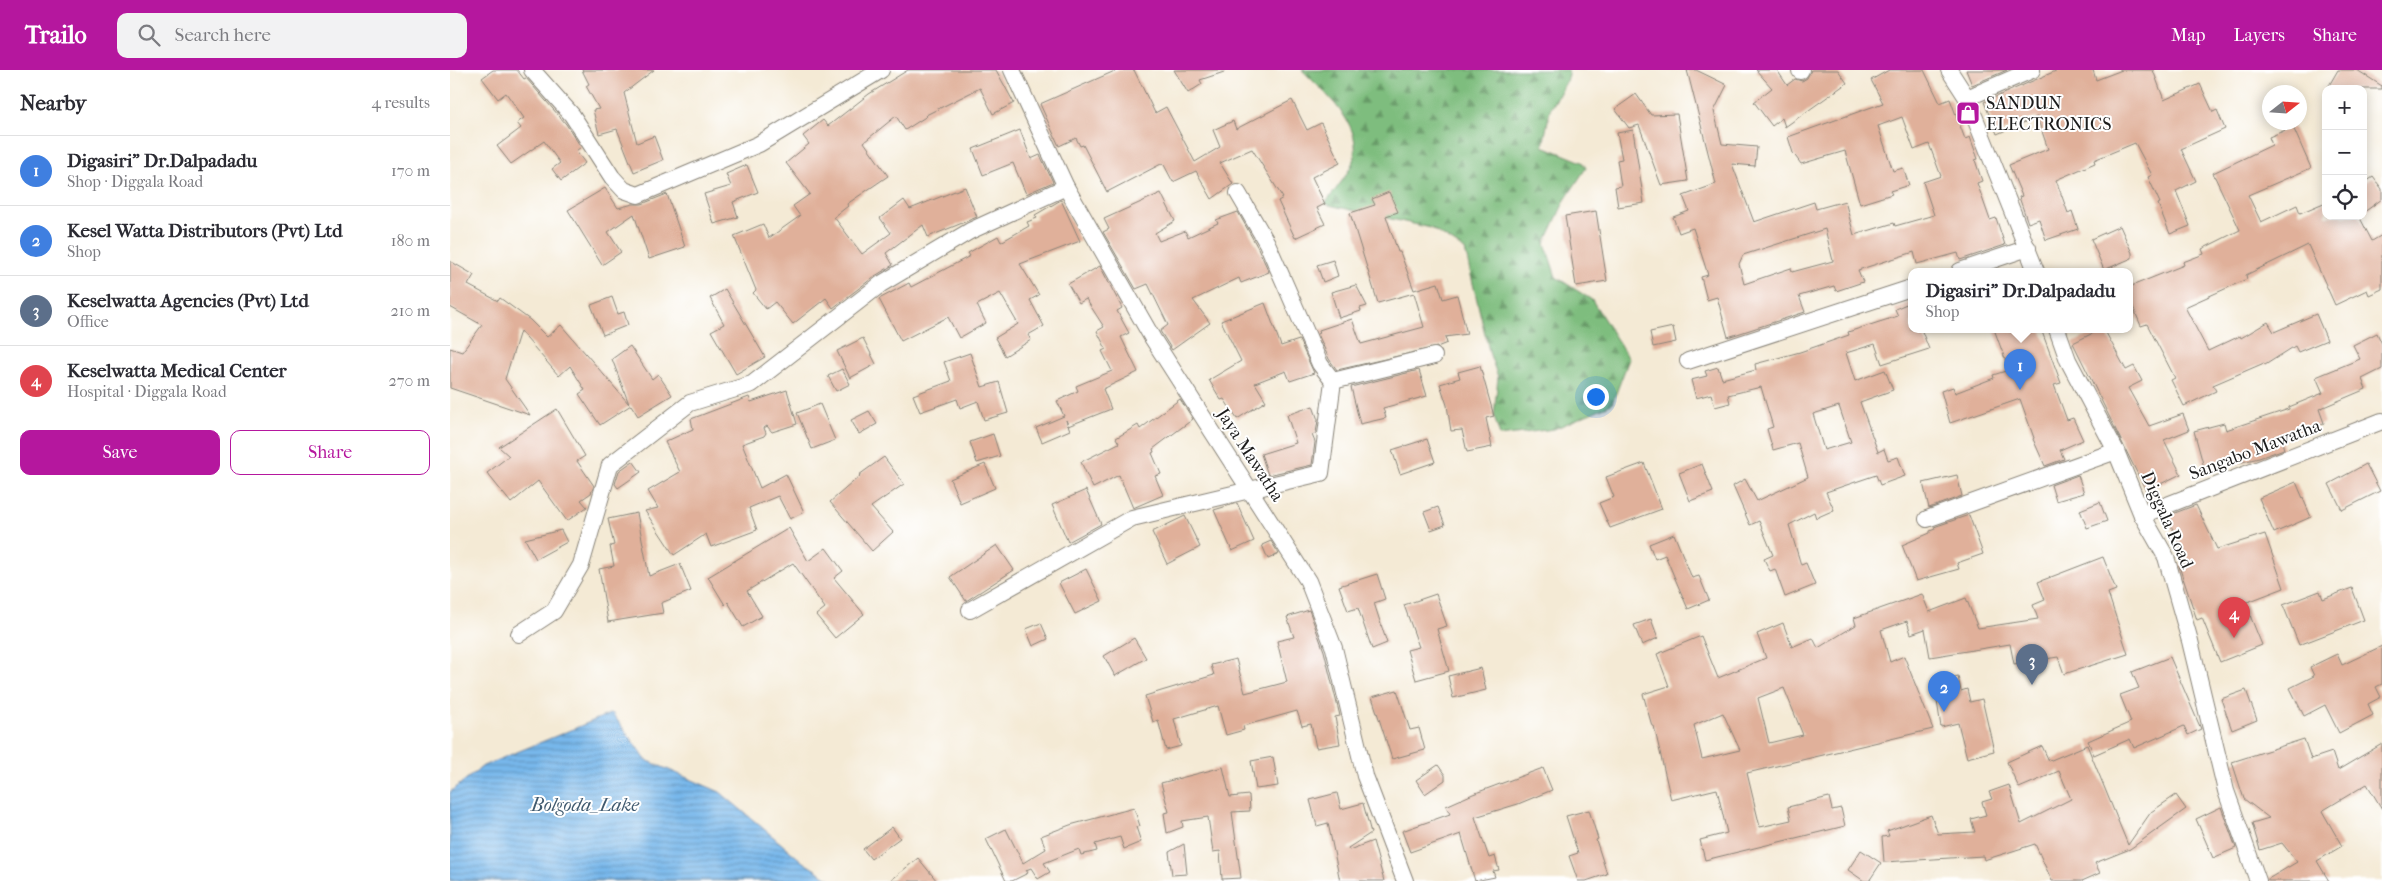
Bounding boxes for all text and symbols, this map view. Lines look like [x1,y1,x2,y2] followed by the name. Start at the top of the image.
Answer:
[117,13,467,58] search box
[25,21,87,49] text: Trailo
[135,21,163,49] icon: search
[175,24,271,46] text: Search here
[2171,25,2205,46] text: Map
[2233,25,2285,46] text: Layers
[2313,25,2357,46] text: Share
[2262,85,2307,130] north arrow
[2322,85,2367,220] map controls
[2322,85,2367,130] button: +
[20,91,86,115] text: Nearby
[372,93,430,112] text: 4 results
[1986,93,2112,135] place label: SANDUN ELECTRONICS
[1955,100,1981,126] shop icon: SANDUN ELECTRONICS
[2322,130,2367,175] button: −
[67,150,257,172] text: Digasiri" Dr.Dalpadadu
[33,161,39,180] text: 1
[391,161,430,180] text: 170 m
[67,172,203,191] text: Shop · Diggala Road
[2322,175,2367,220] button: locate
[67,220,343,242] text: Kesel Watta Distributors (Pvt) Ltd
[32,231,40,250] text: 2
[391,231,430,250] text: 180 m
[67,242,101,261] text: Shop
[1908,268,2133,333] popup
[1925,280,2116,302] text: Digasiri" Dr.Dalpadadu
[67,290,309,312] text: Keselwatta Agencies (Pvt) Ltd
[33,301,39,320] text: 3
[391,301,430,320] text: 210 m
[1925,302,1959,321] text: Shop
[67,312,109,331] text: Office
[2004,349,2036,390] pin: 1
[67,360,287,382] text: Keselwatta Medical Center
[31,371,41,390] text: 4
[389,371,430,390] text: 270 m
[67,382,227,401] text: Hospital · Diggala Road
[1583,384,1609,410] your location
[1211,403,1288,506] street label: Jaya Mawatha
[2186,415,2324,485] street label: Sangabo Mawatha
[20,430,220,475] button: Save
[230,430,430,475] button: Share
[2136,468,2198,572] street label: Diggala Road
[2218,597,2250,638] pin: 4
[2016,644,2048,685] pin: 3
[1928,671,1960,712] pin: 2
[530,794,640,816] water label: Bolgoda_Lake

